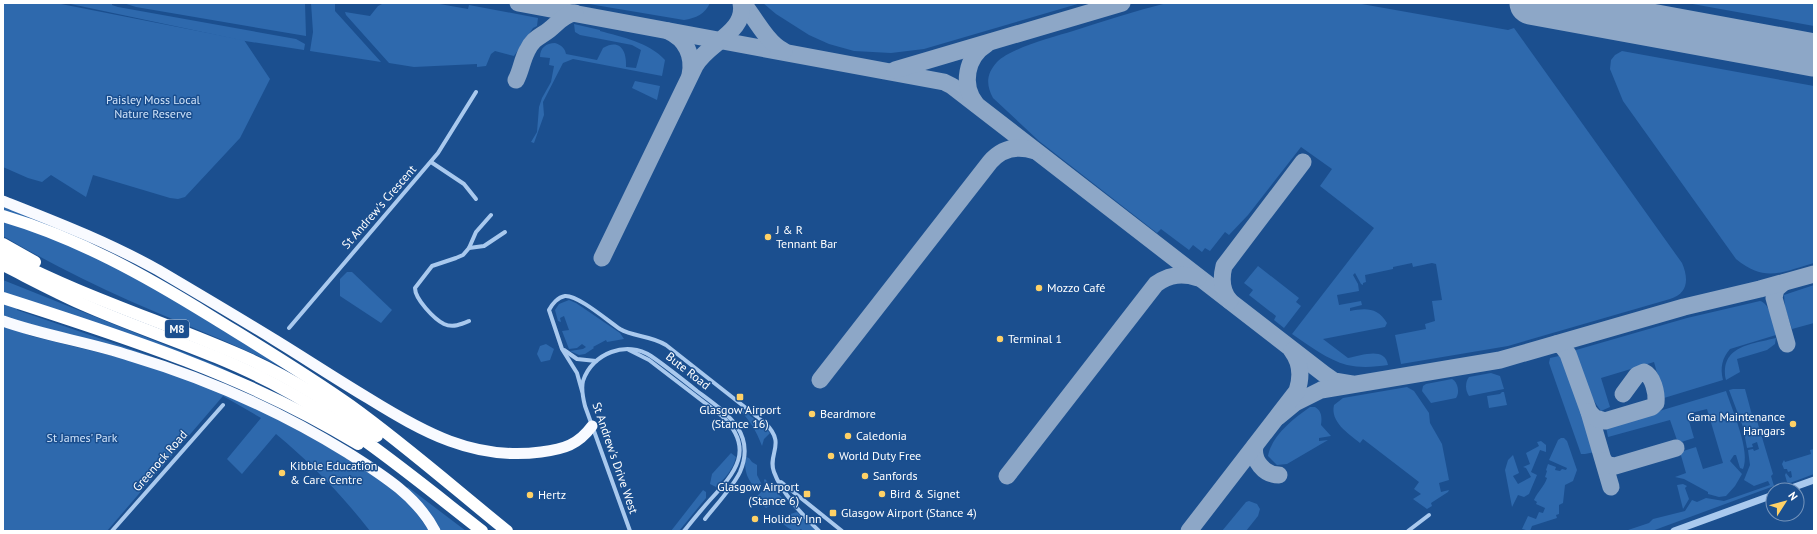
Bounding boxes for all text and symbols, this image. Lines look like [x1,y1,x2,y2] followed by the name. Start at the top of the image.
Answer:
[106,92,201,121] park label: Paisley Moss Local Nature Reserve
[338,162,419,252] street label: St Andrew's Crescent
[775,222,837,251] place label: J & R Tennant Bar
[763,232,773,242] marker: J & R Tennant Bar
[1047,280,1105,295] place label: Mozzo Café
[1034,283,1044,293] marker: Mozzo Café
[165,320,189,338] road number: M8
[1008,331,1062,346] place label: Terminal 1
[995,334,1005,344] marker: Terminal 1
[663,349,713,393] street label: Bute Road
[735,392,745,402] marker: Glasgow Airport (Stance 16)
[589,400,642,516] street label: St Andrew's Drive West
[699,402,781,431] place label: Glasgow Airport (Stance 16)
[820,406,876,421] place label: Beardmore
[807,409,817,419] marker: Beardmore
[1687,409,1785,438] place label: Gama Maintenance Hangars
[1788,419,1798,429] marker: Gama Maintenance Hangars
[129,427,190,494] street label: Greenock Road
[856,428,907,443] place label: Caledonia
[47,430,118,445] park label: St James' Park
[843,431,853,441] marker: Caledonia
[839,448,921,463] place label: World Duty Free
[826,451,836,461] marker: World Duty Free
[290,458,377,487] place label: Kibble Education & Care Centre
[277,468,287,478] marker: Kibble Education & Care Centre
[873,468,918,483] place label: Sanfords
[860,471,870,481] marker: Sanfords
[717,479,799,508] place label: Glasgow Airport (Stance 6)
[1765,482,1805,522] north arrow
[890,486,960,501] place label: Bird & Signet
[538,487,566,502] place label: Hertz
[802,489,812,499] marker: Glasgow Airport (Stance 6)
[877,489,887,499] marker: Bird & Signet
[1785,489,1801,503] text: N
[525,490,535,500] marker: Hertz
[841,505,977,520] place label: Glasgow Airport (Stance 4)
[828,508,838,518] marker: Glasgow Airport (Stance 4)
[763,511,822,526] place label: Holiday Inn
[750,514,760,524] marker: Holiday Inn

